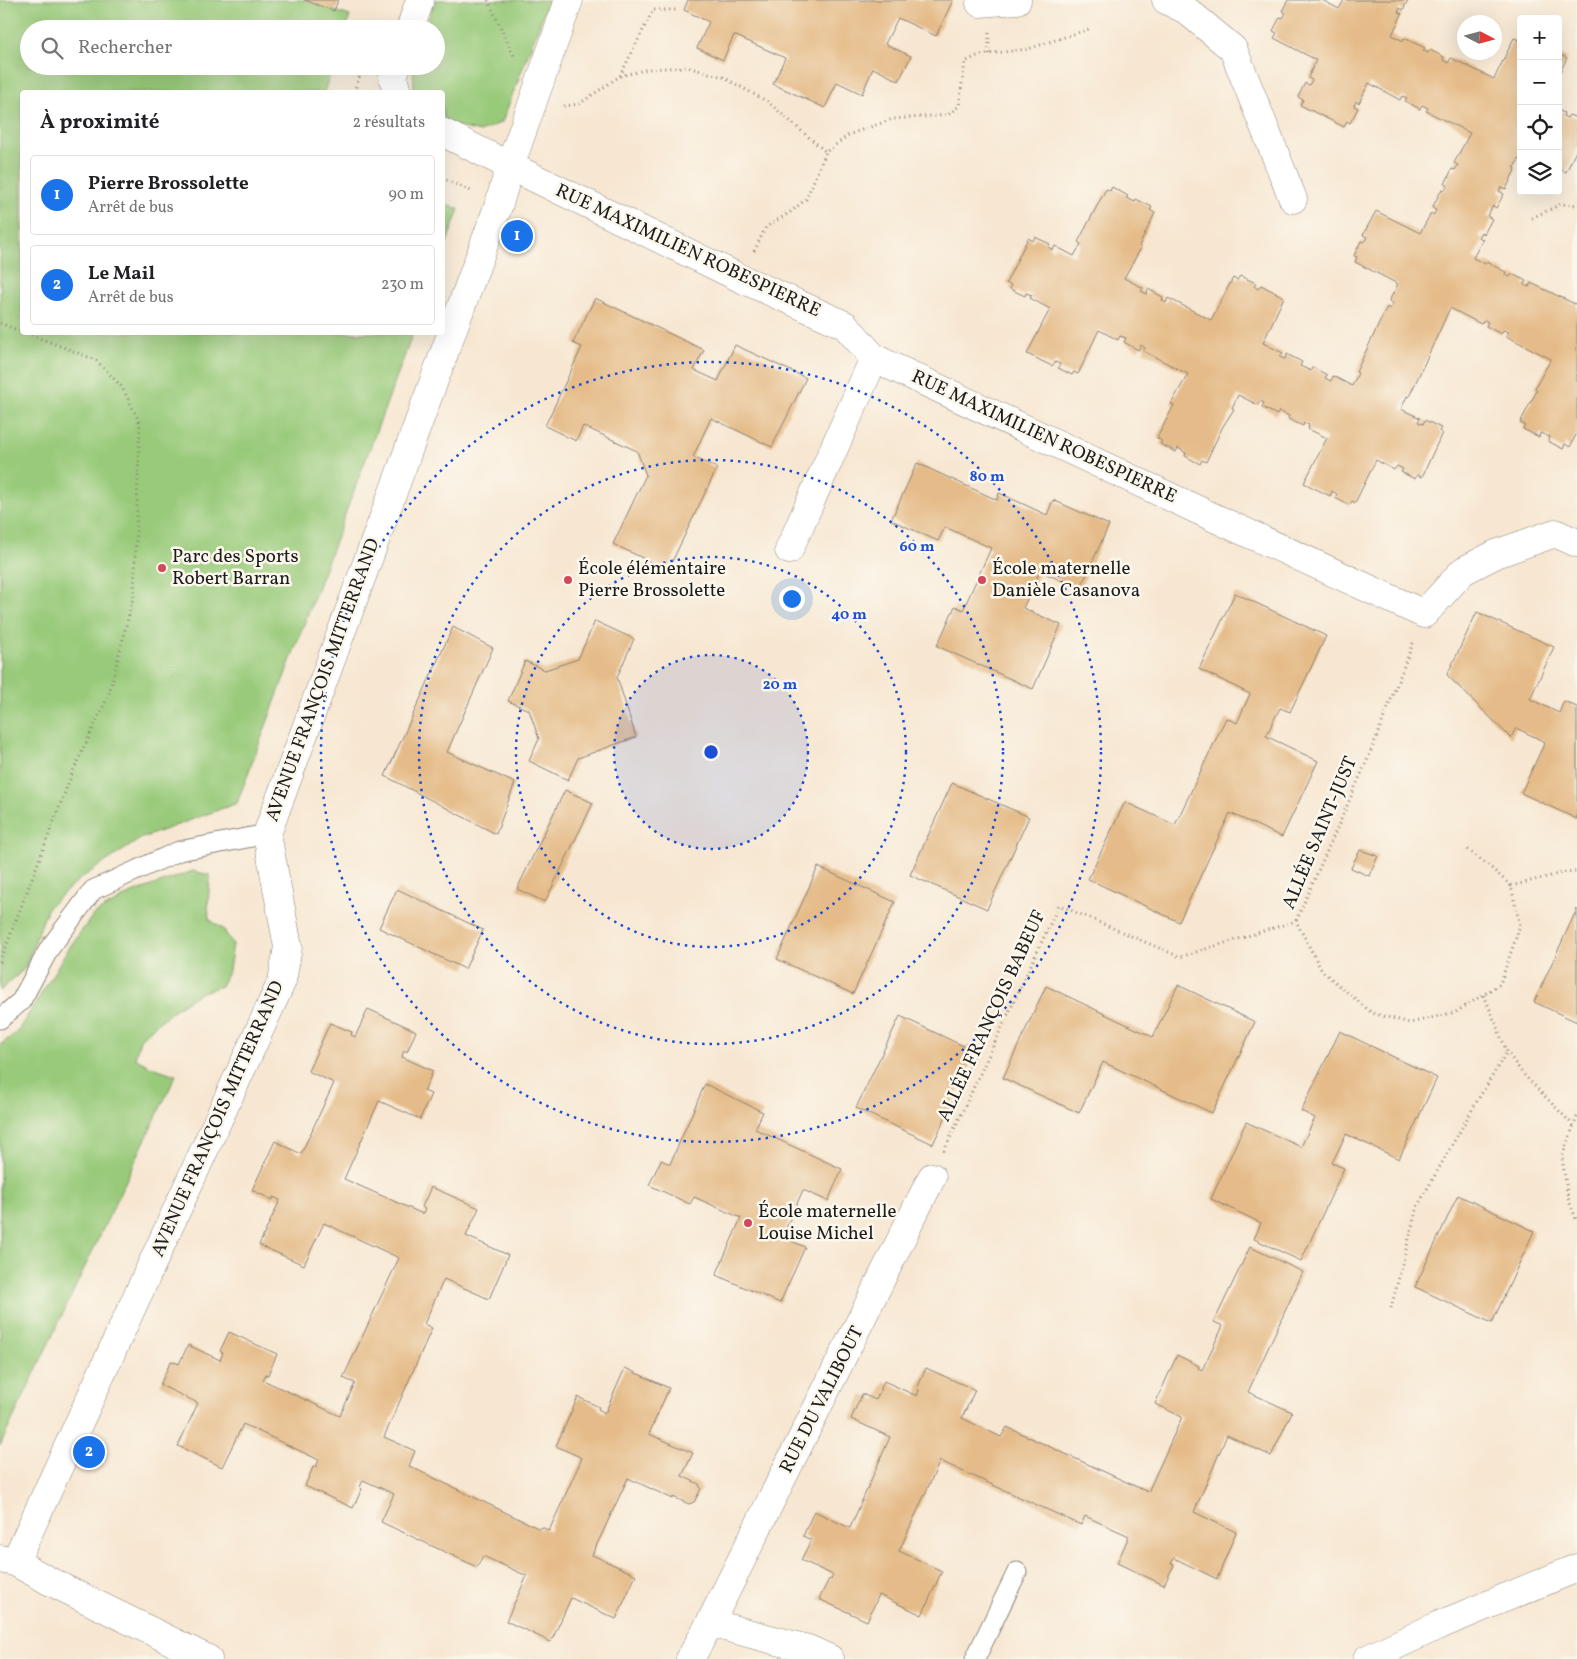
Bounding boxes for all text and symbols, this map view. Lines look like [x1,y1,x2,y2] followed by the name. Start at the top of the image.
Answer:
[1457,15,1502,60] north arrow
[1517,15,1562,195] map controls
[1517,15,1562,60] button: +
[20,20,445,75] search box
[38,34,66,62] icon: search
[78,35,172,61] text: Rechercher
[1517,60,1562,105] button: −
[1517,105,1562,150] button: locate
[40,108,159,137] text: À proximité
[352,112,425,134] text: 2 résultats
[1517,150,1562,195] button: layers
[88,171,249,197] text: Pierre Brossolette
[551,178,825,324] street label: RUE MAXIMILIEN ROBESPIERRE
[54,184,60,206] text: 1
[388,184,424,206] text: 90 m
[88,197,174,219] text: Arrêt de bus
[501,217,533,255] pin: 1
[88,261,155,287] text: Le Mail
[53,274,61,296] text: 2
[381,274,424,296] text: 230 m
[88,287,174,309] text: Arrêt de bus
[907,364,1181,510] street label: RUE MAXIMILIEN ROBESPIERRE
[970,467,1005,488] text: 80 m
[260,535,386,825] street label: AVENUE FRANÇOIS MITTERRAND
[900,537,935,558] text: 60 m
[172,544,299,592] place label: Parc des Sports Robert Barran
[578,556,726,604] place label: École élémentaire Pierre Brossolette
[992,556,1140,604] place label: École maternelle Danièle Casanova
[156,562,168,574] marker: Parc des Sports Robert Barran
[562,574,574,586] marker: École élémentaire Pierre Brossolette
[976,574,988,586] marker: École maternelle Danièle Casanova
[779,586,805,612] your location
[831,605,867,626] text: 40 m
[763,675,798,696] text: 20 m
[702,743,720,761] centre of rings
[1276,753,1364,913] street label: ALLÉE SAINT-JUST
[931,906,1053,1126] street label: ALLÉE FRANÇOIS BABEUF
[145,977,291,1261] street label: AVENUE FRANÇOIS MITTERRAND
[758,1199,896,1247] place label: École maternelle Louise Michel
[742,1217,754,1229] marker: École maternelle Louise Michel
[774,1322,870,1478] street label: RUE DU VALIBOUT
[73,1433,105,1471] pin: 2

